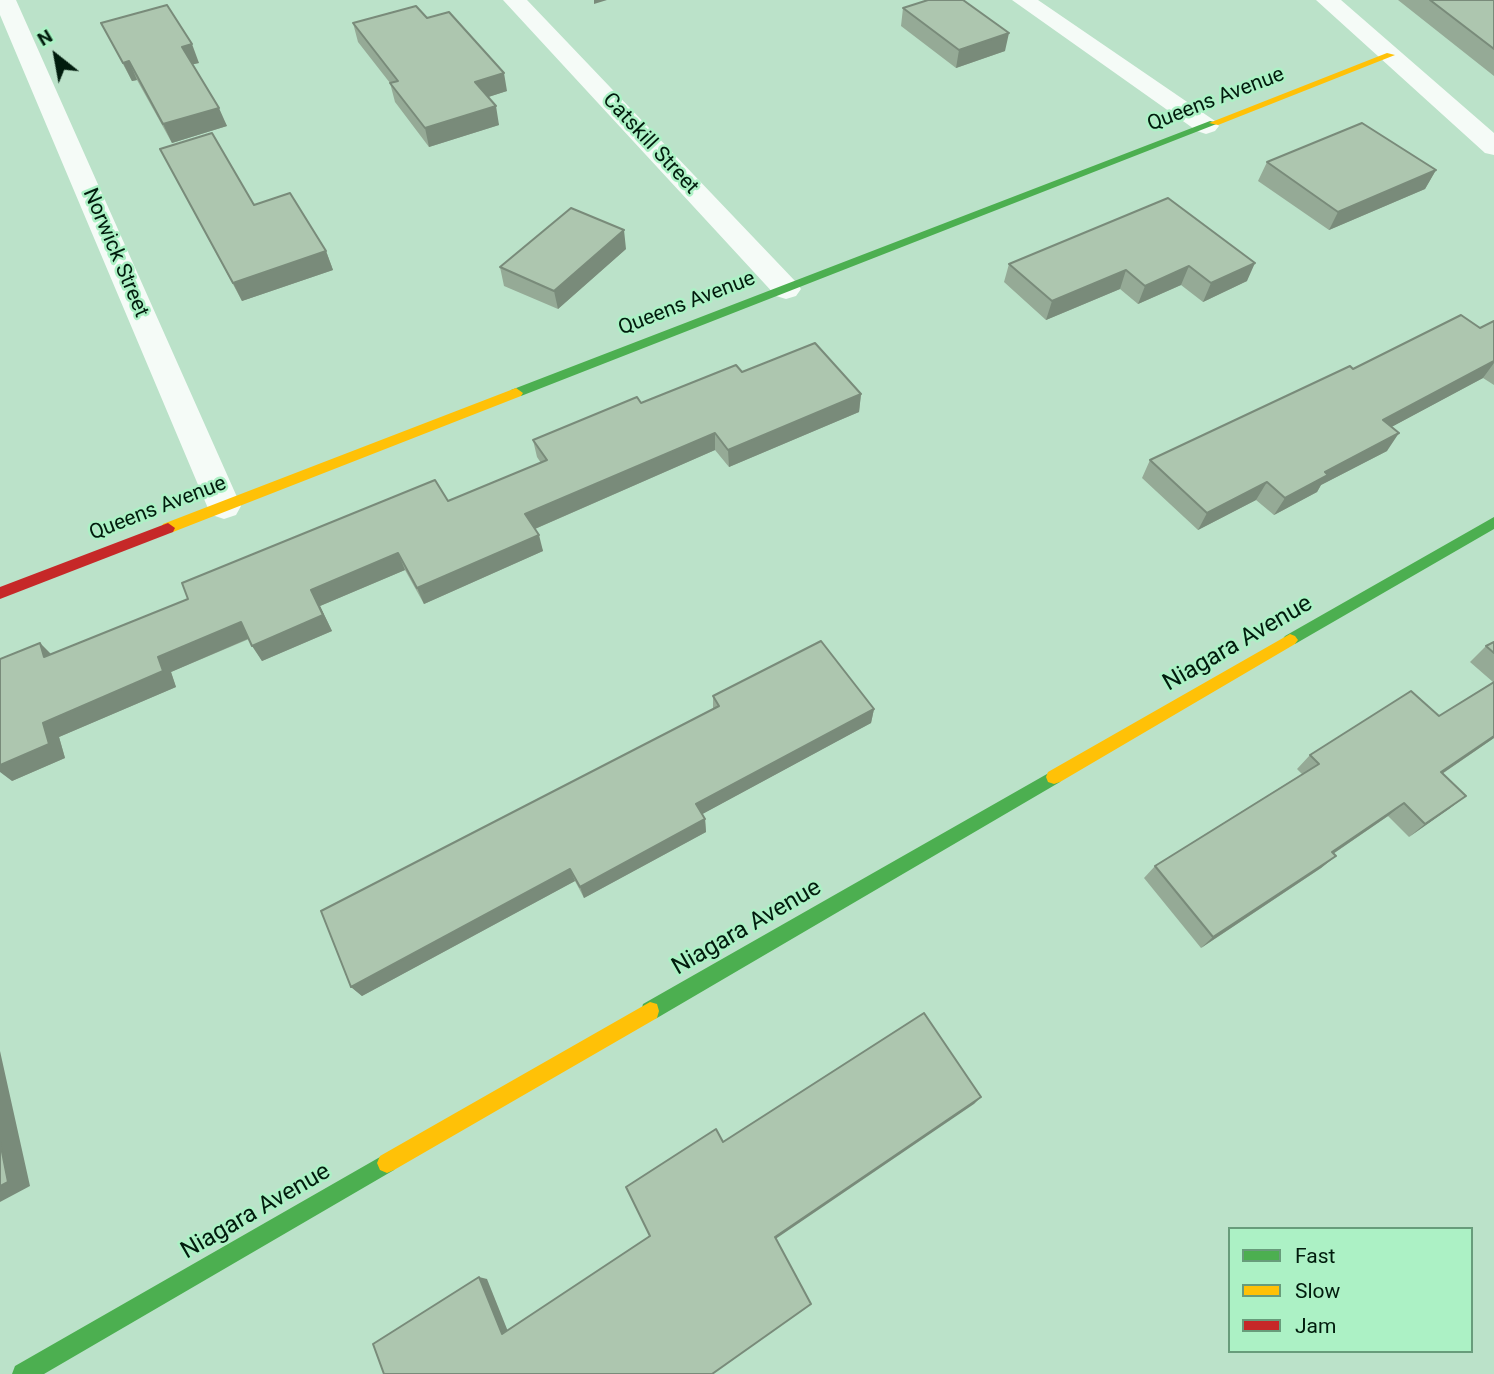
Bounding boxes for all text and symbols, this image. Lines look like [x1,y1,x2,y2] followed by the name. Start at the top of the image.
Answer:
[21,21,91,91] north arrow
[33,24,57,51] text: N
[1144,62,1288,138] street label: Queens Avenue
[597,88,703,200] street label: Catskill Street
[77,185,153,321] street label: Norwick Street
[615,266,759,342] street label: Queens Avenue
[86,471,230,547] street label: Queens Avenue
[1158,590,1318,698] street label: Niagara Avenue
[667,874,827,982] street label: Niagara Avenue
[176,1158,336,1266] street label: Niagara Avenue
[1228,1227,1473,1353] legend
[1295,1244,1335,1268] text: Fast
[1295,1279,1340,1303] text: Slow
[1295,1314,1336,1338] text: Jam

